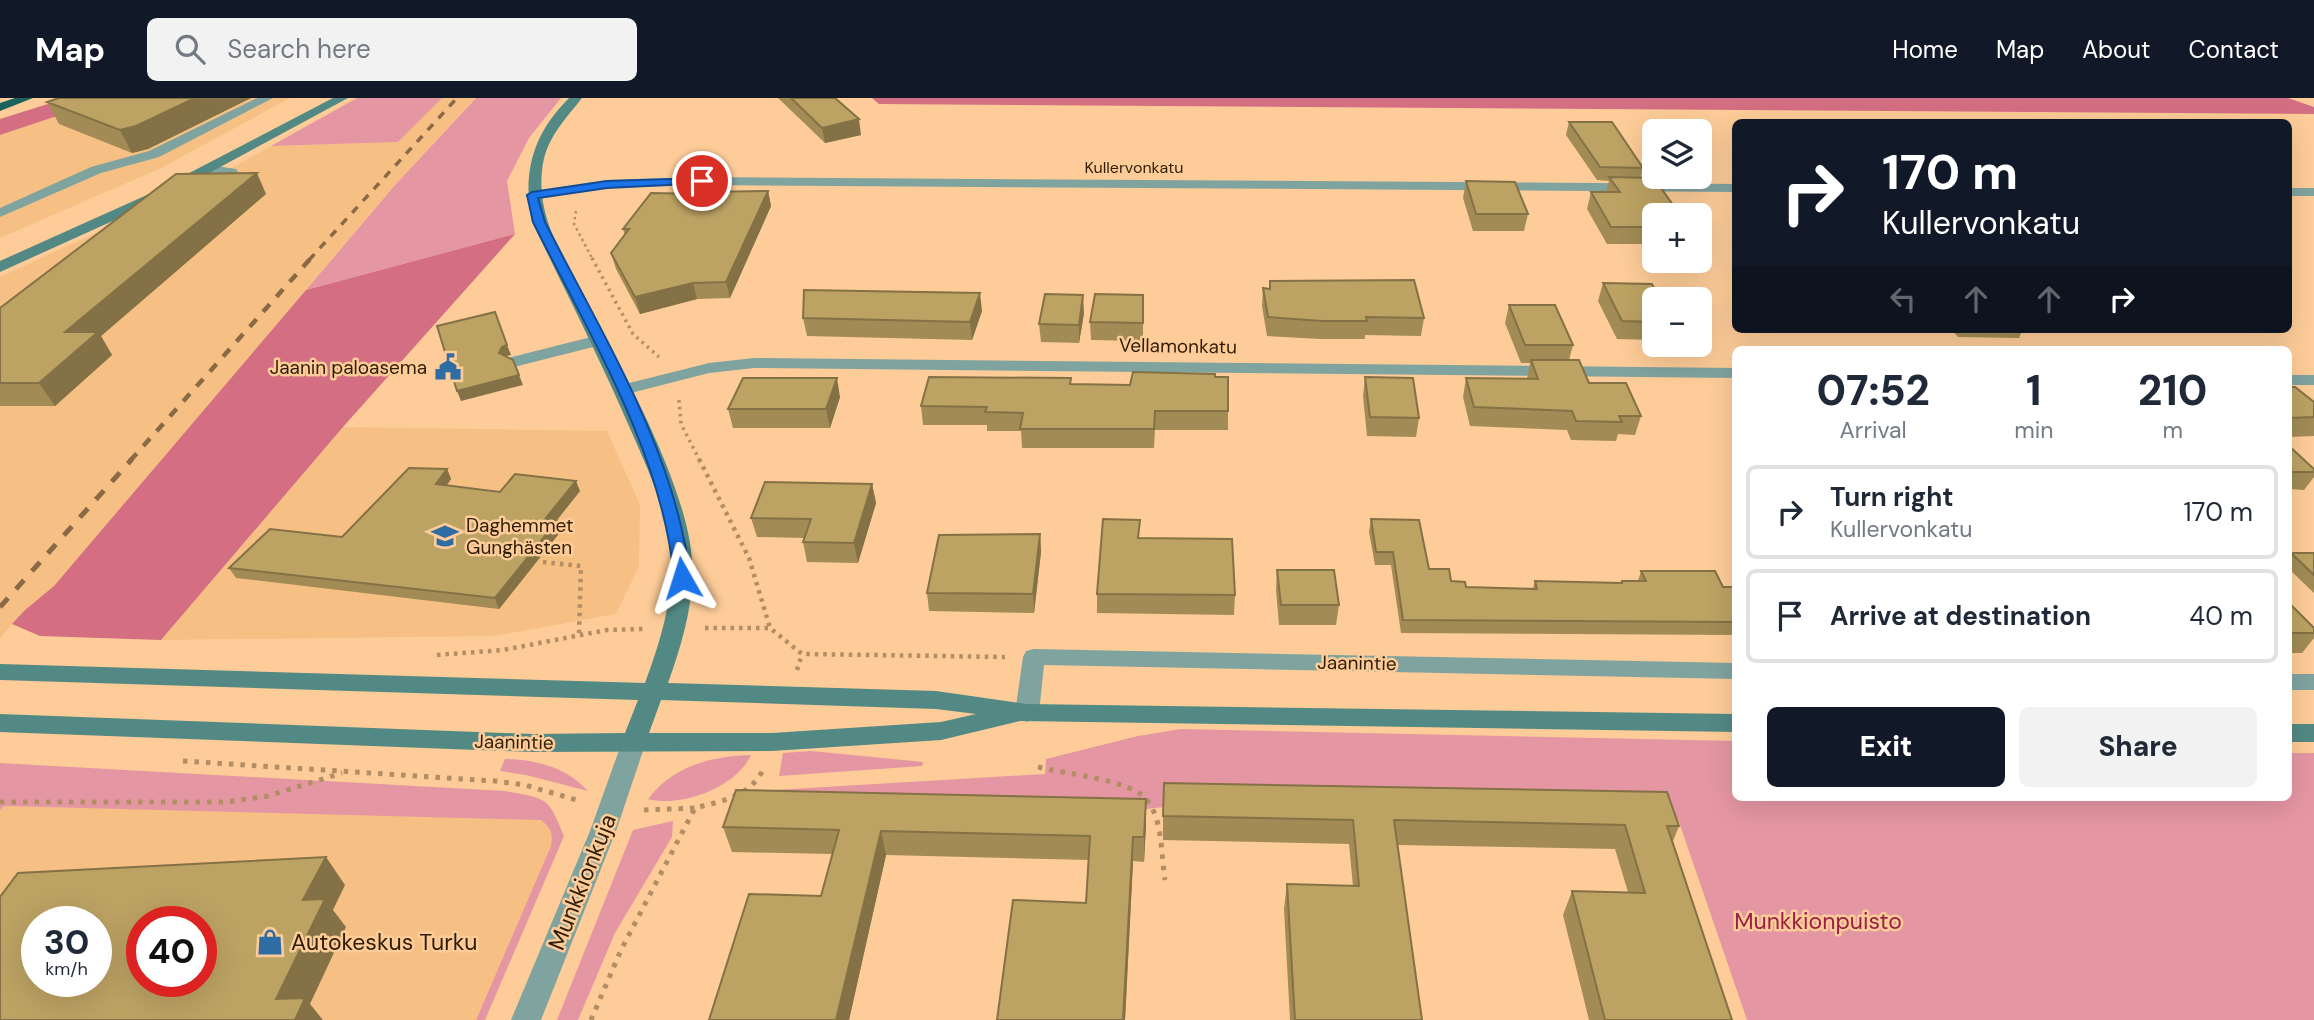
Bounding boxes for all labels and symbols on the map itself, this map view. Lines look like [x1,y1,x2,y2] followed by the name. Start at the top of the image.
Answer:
[672,151,732,211] pin
[1084,157,1184,178] street label: Kullervonkatu
[1119,332,1237,360] street label: Vellamonkatu
[433,352,463,382] public building icon: Jaanin paloasema
[270,355,427,380] place label: Jaanin paloasema
[466,513,574,560] place label: Daghemmet Gunghästen
[430,521,460,551] school or university icon: Daghemmet Gunghästen
[645,541,719,615] position arrow
[1317,650,1397,676] street label: Jaanintie
[474,729,554,755] street label: Jaanintie
[541,810,623,954] street label: Munkkionkuja
[126,906,217,997] speed limit sign: 40
[1734,906,1902,936] park label: Munkkionpuisto
[255,927,285,957] shop icon: Autokeskus Turku
[291,927,478,957] place label: Autokeskus Turku

